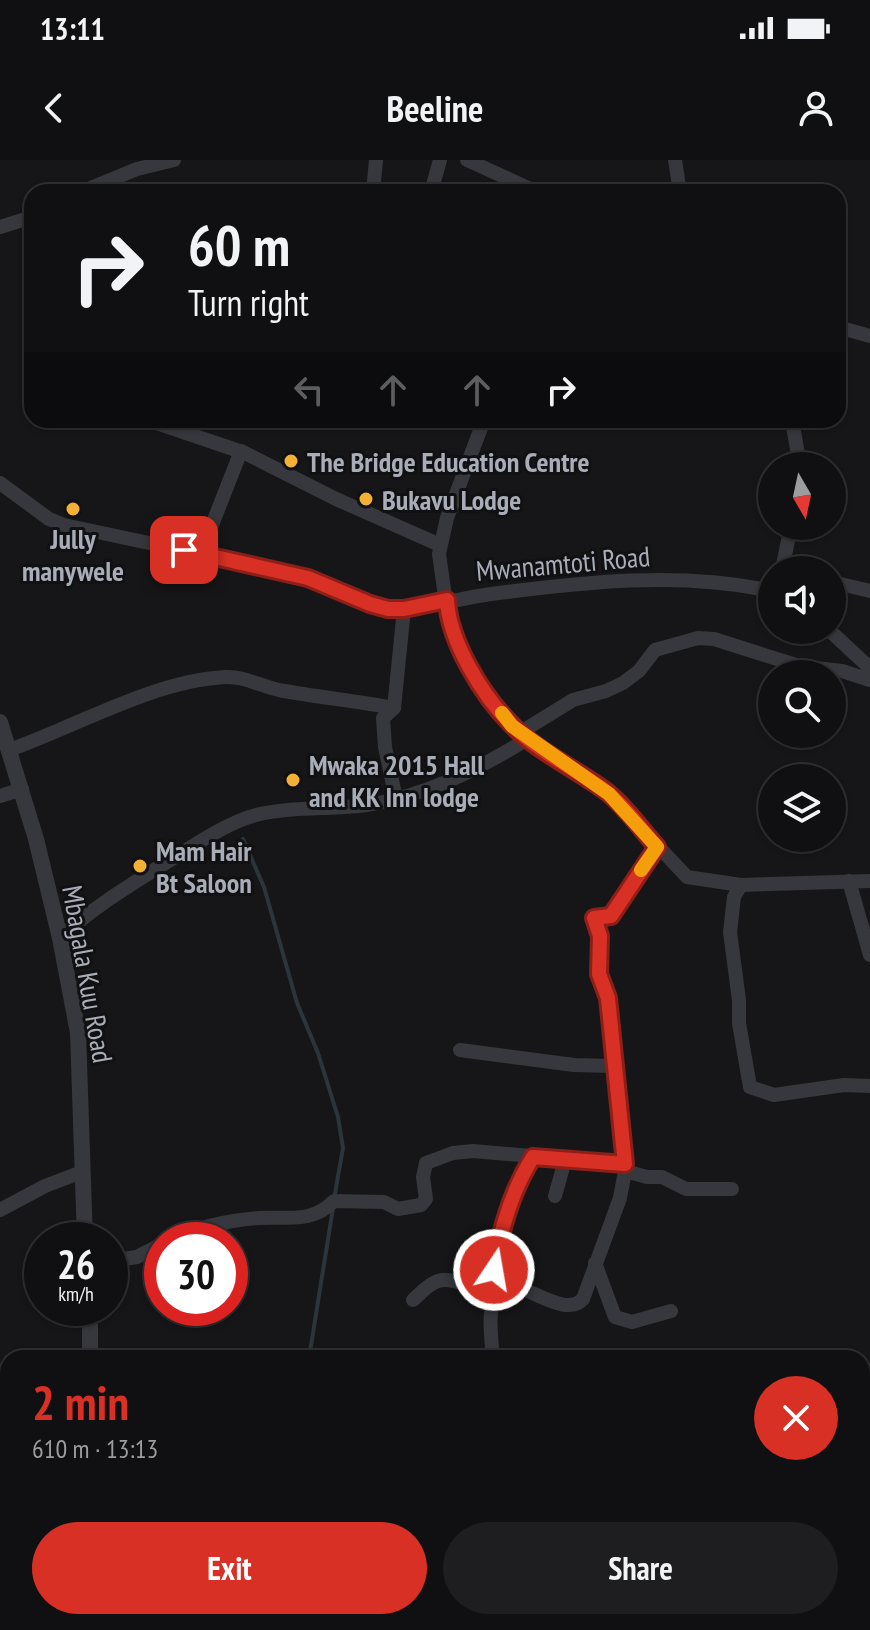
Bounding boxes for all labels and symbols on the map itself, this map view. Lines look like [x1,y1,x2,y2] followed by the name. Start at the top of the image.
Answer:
[307,443,590,480] place label: The Bridge Education Centre
[282,452,300,470] marker: The Bridge Education Centre
[758,452,846,540] north arrow
[382,481,521,518] place label: Bukavu Lodge
[357,490,375,508] marker: Bukavu Lodge
[64,500,82,518] marker: Jully manywele
[150,516,218,584] pin
[22,520,124,589] place label: Jully manywele
[475,537,651,589] street label: Mwanamtoti Road
[309,746,484,815] place label: Mwaka 2015 Hall and KK Inn lodge
[284,771,302,789] marker: Mwaka 2015 Hall and KK Inn lodge
[156,832,252,901] place label: Mam Hair Bt Saloon
[131,857,149,875] marker: Mam Hair Bt Saloon
[54,882,122,1066] street label: Mbagala Kuu Road
[144,1222,248,1326] speed limit sign: 30
[452,1228,536,1312] position arrow

